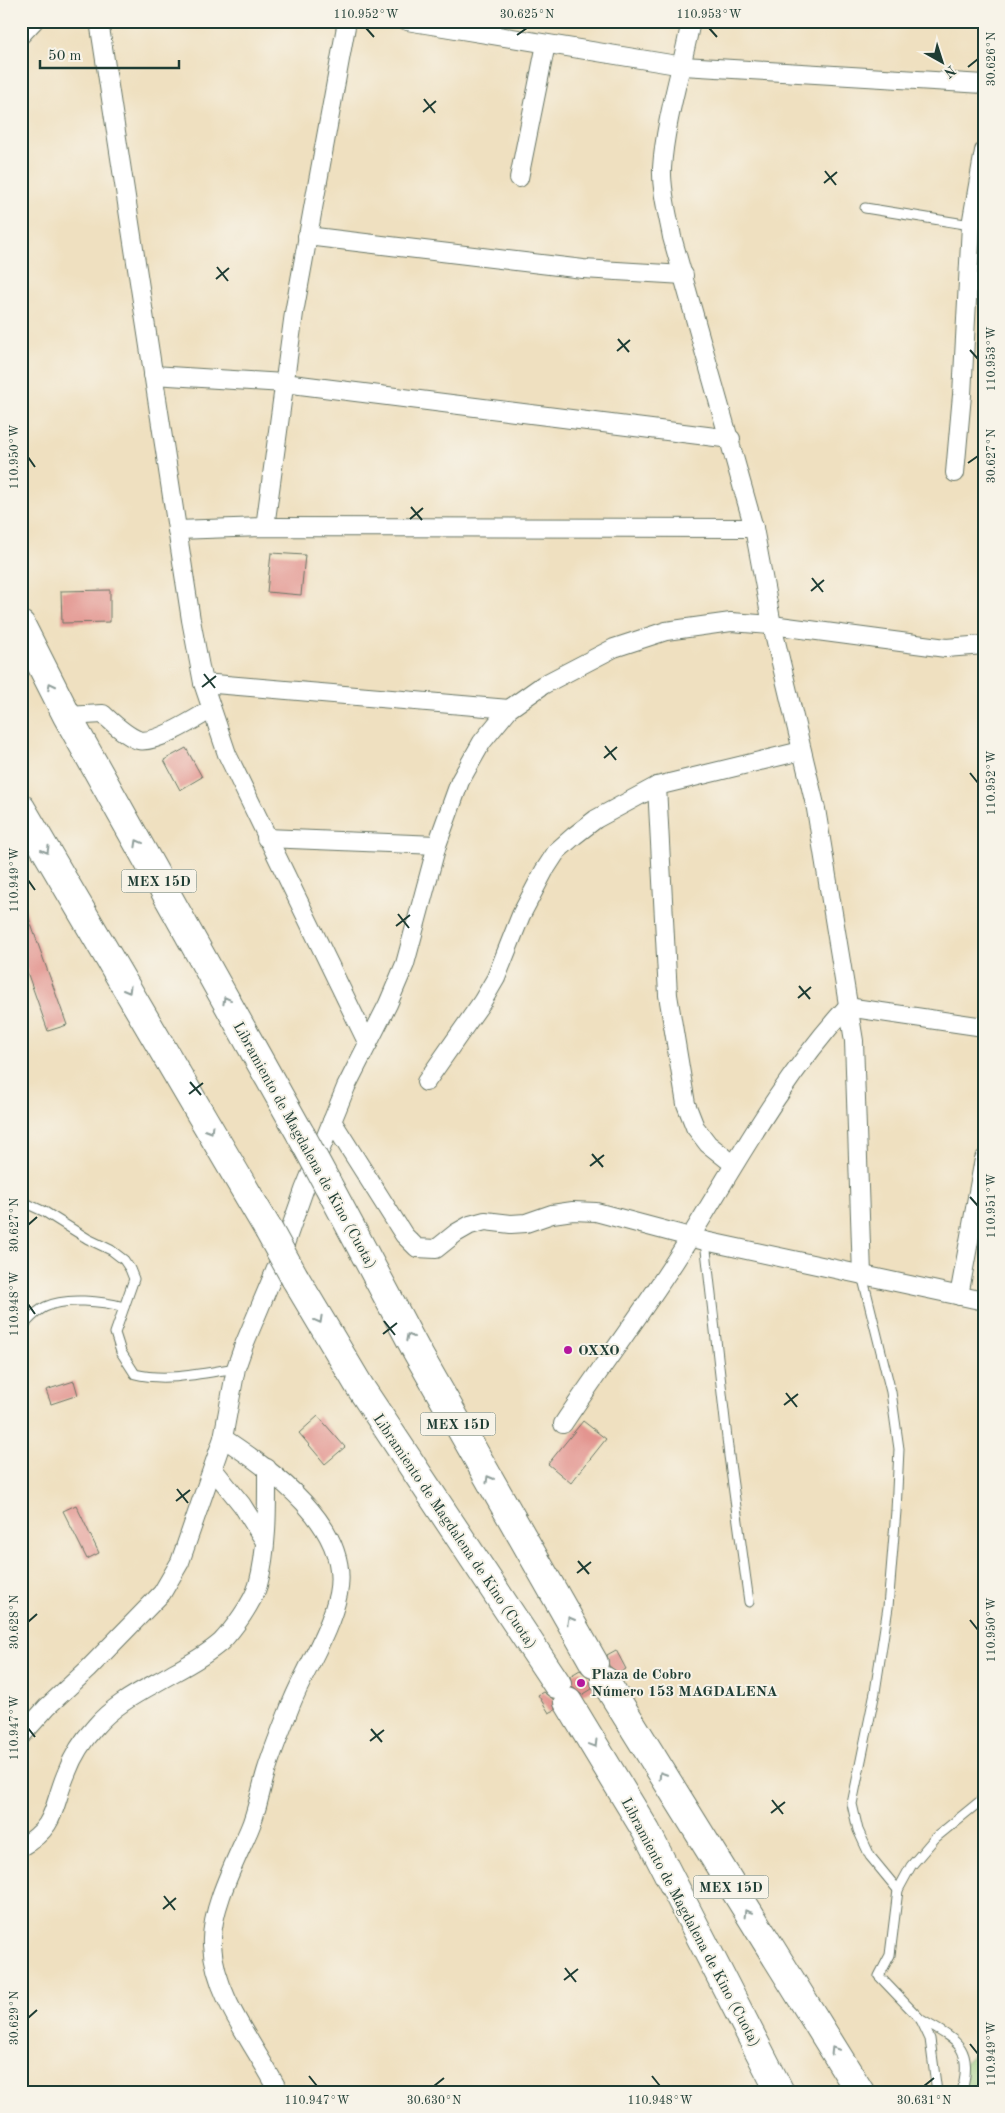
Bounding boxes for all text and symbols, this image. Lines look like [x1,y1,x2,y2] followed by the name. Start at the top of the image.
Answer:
[334,8,399,21] text: 110.952°W
[500,8,554,21] text: 30.625°N
[677,8,742,21] text: 110.953°W
[986,32,998,86] text: 30.626°N
[40,38,179,70] scale bar
[918,38,968,88] north arrow
[48,49,82,64] text: 50 m
[941,63,958,80] text: N
[985,326,998,391] text: 110.953°W
[8,424,21,489] text: 110.950°W
[986,429,998,483] text: 30.627°N
[47,682,58,691] one-way arrow
[985,750,998,815] text: 110.952°W
[134,840,144,849] one-way arrow
[39,844,49,853] one-way arrow
[9,847,21,912] text: 110.949°W
[122,869,196,892] road number: MEX 15D
[122,984,132,993] one-way arrow
[222,997,232,1006] one-way arrow
[229,1020,378,1272] street label: Libramiento de Magdalena de Kino (Cuota)
[204,1125,214,1134] one-way arrow
[985,1173,998,1238] text: 110.951°W
[9,1198,21,1252] text: 30.627°N
[9,1271,21,1336] text: 110.948°W
[313,1315,323,1324] one-way arrow
[405,1334,415,1343] one-way arrow
[562,1344,574,1356] marker: OXXO
[578,1344,620,1359] place label: OXXO
[369,1412,538,1652] street label: Libramiento de Magdalena de Kino (Cuota)
[420,1412,496,1436] road number: MEX 15D
[486,1475,496,1484] one-way arrow
[9,1595,21,1649] text: 30.628°N
[985,1597,998,1662] text: 110.950°W
[566,1617,576,1626] one-way arrow
[591,1668,778,1700] place label: Plaza de Cobro Número 153 MAGDALENA
[575,1677,587,1689] marker: Plaza de Cobro Número 153 MAGDALENA
[9,1695,21,1760] text: 110.947°W
[587,1739,597,1748] one-way arrow
[658,1771,668,1780] one-way arrow
[617,1796,762,2050] street label: Libramiento de Magdalena de Kino (Cuota)
[694,1875,768,1898] road number: MEX 15D
[744,1909,754,1918] one-way arrow
[9,1991,21,2045] text: 30.629°N
[986,2021,998,2086] text: 110.949°W
[830,2047,840,2056] one-way arrow
[285,2095,350,2107] text: 110.947°W
[407,2095,461,2107] text: 30.630°N
[628,2095,693,2107] text: 110.948°W
[897,2095,951,2107] text: 30.631°N

